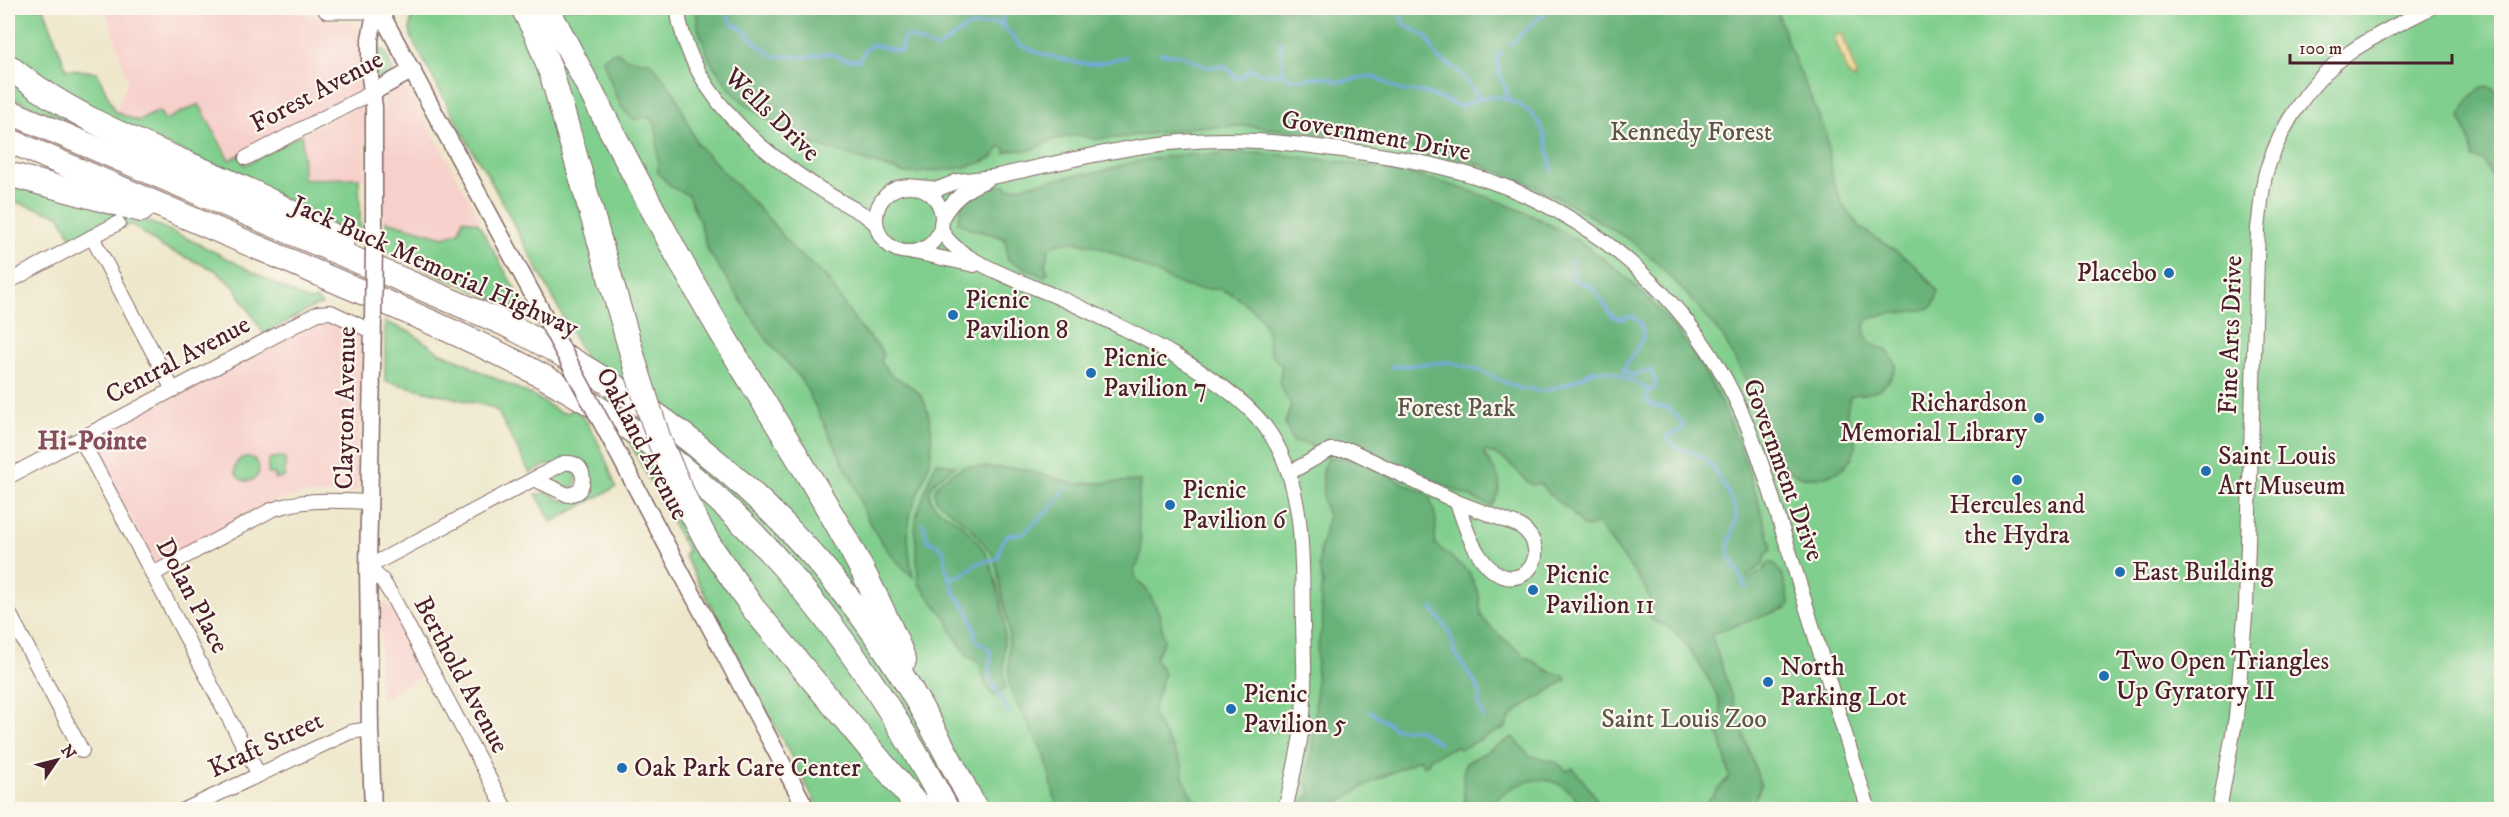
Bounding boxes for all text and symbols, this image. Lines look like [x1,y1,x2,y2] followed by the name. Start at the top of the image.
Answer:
[2290,27,2452,65] scale bar
[2299,38,2342,60] text: 100 m
[245,43,389,141] street label: Forest Avenue
[716,60,827,169] street label: Wells Drive
[1279,103,1473,169] street label: Government Drive
[1610,116,1772,149] park label: Kennedy Forest
[285,188,584,346] street label: Jack Buck Memorial Highway
[2212,255,2250,415] street label: Fine Arts Drive
[2076,257,2157,290] place label: Placebo
[2162,266,2176,280] marker: Placebo
[965,284,1069,347] place label: Picnic Pavilion 8
[100,308,256,412] street label: Central Avenue
[946,308,960,322] marker: Picnic Pavilion 8
[328,326,364,490] street label: Clayton Avenue
[1103,342,1207,405] place label: Picnic Pavilion 7
[588,362,696,526] street label: Oakland Avenue
[1084,366,1098,380] marker: Picnic Pavilion 7
[1735,374,1831,566] street label: Government Drive
[1840,387,2028,450] place label: Richardson Memorial Library
[1396,392,1516,425] park label: Forest Park
[2032,411,2046,425] marker: Richardson Memorial Library
[37,424,147,458] district label: Hi-Pointe
[2218,440,2346,503] place label: Saint Louis Art Museum
[2199,464,2213,478] marker: Saint Louis Art Museum
[2010,473,2024,487] marker: Hercules and the Hydra
[1182,474,1288,537] place label: Picnic Pavilion 6
[1949,489,2085,552] place label: Hercules and the Hydra
[1163,498,1177,512] marker: Picnic Pavilion 6
[148,533,236,659] street label: Dolan Place
[2132,556,2274,589] place label: East Building
[1545,559,1655,622] place label: Picnic Pavilion 11
[2113,565,2127,579] marker: East Building
[1526,583,1540,597] marker: Picnic Pavilion 11
[406,591,516,759] street label: Berthold Avenue
[2116,645,2329,708] place label: Two Open Triangles Up Gyratory II
[1780,651,1907,714] place label: North Parking Lot
[2097,669,2111,683] marker: Two Open Triangles Up Gyratory II
[1761,675,1775,689] marker: North Parking Lot
[1243,678,1347,741] place label: Picnic Pavilion 5
[1224,702,1238,716] marker: Picnic Pavilion 5
[1601,703,1767,736] park label: Saint Louis Zoo
[203,704,329,786] street label: Kraft Street
[27,730,87,790] north arrow
[57,741,80,763] text: N
[634,752,861,785] place label: Oak Park Care Center
[615,761,629,775] marker: Oak Park Care Center

